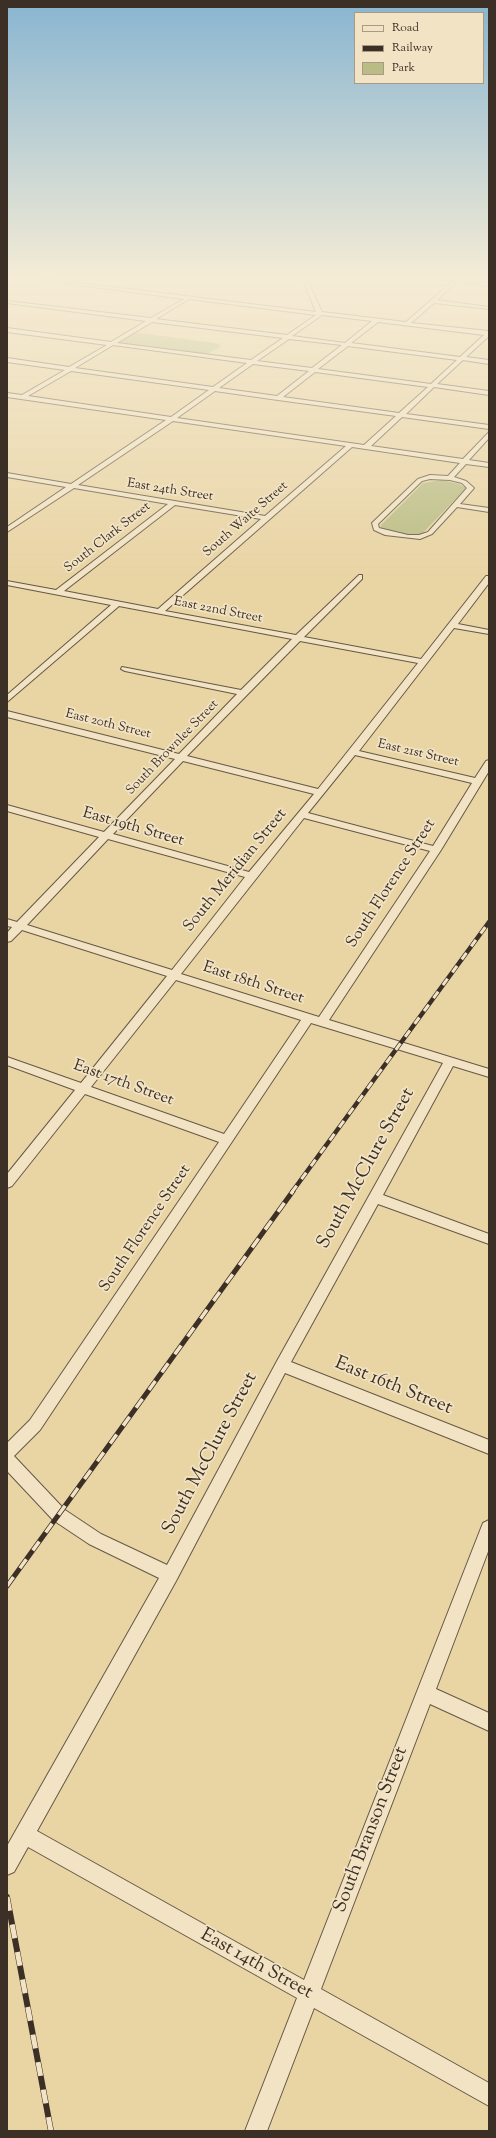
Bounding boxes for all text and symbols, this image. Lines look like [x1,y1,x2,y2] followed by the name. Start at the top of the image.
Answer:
[354,12,484,84] legend
[392,19,419,37] text: Road
[392,39,433,57] text: Railway
[392,59,415,77] text: Park
[126,476,214,506] street label: East 24th Street
[200,479,292,561] street label: South Waite Street
[62,499,154,577] street label: South Clark Street
[173,595,263,627] street label: East 22nd Street
[124,697,222,799] street label: South Brownlee Street
[64,707,152,743] street label: East 20th Street
[376,737,460,771] street label: East 21st Street
[80,804,186,852] street label: East 19th Street
[180,805,292,937] street label: South Meridian Street
[343,816,441,952] street label: South Florence Street
[200,959,306,1009] street label: East 18th Street
[70,1057,176,1111] street label: East 17th Street
[313,1084,421,1254] street label: South McClure Street
[96,1162,196,1296] street label: South Florence Street
[331,1353,455,1421] street label: East 16th Street
[159,1369,263,1539] street label: South McClure Street
[330,1744,414,1916] street label: South Branson Street
[196,1925,316,2005] street label: East 14th Street

